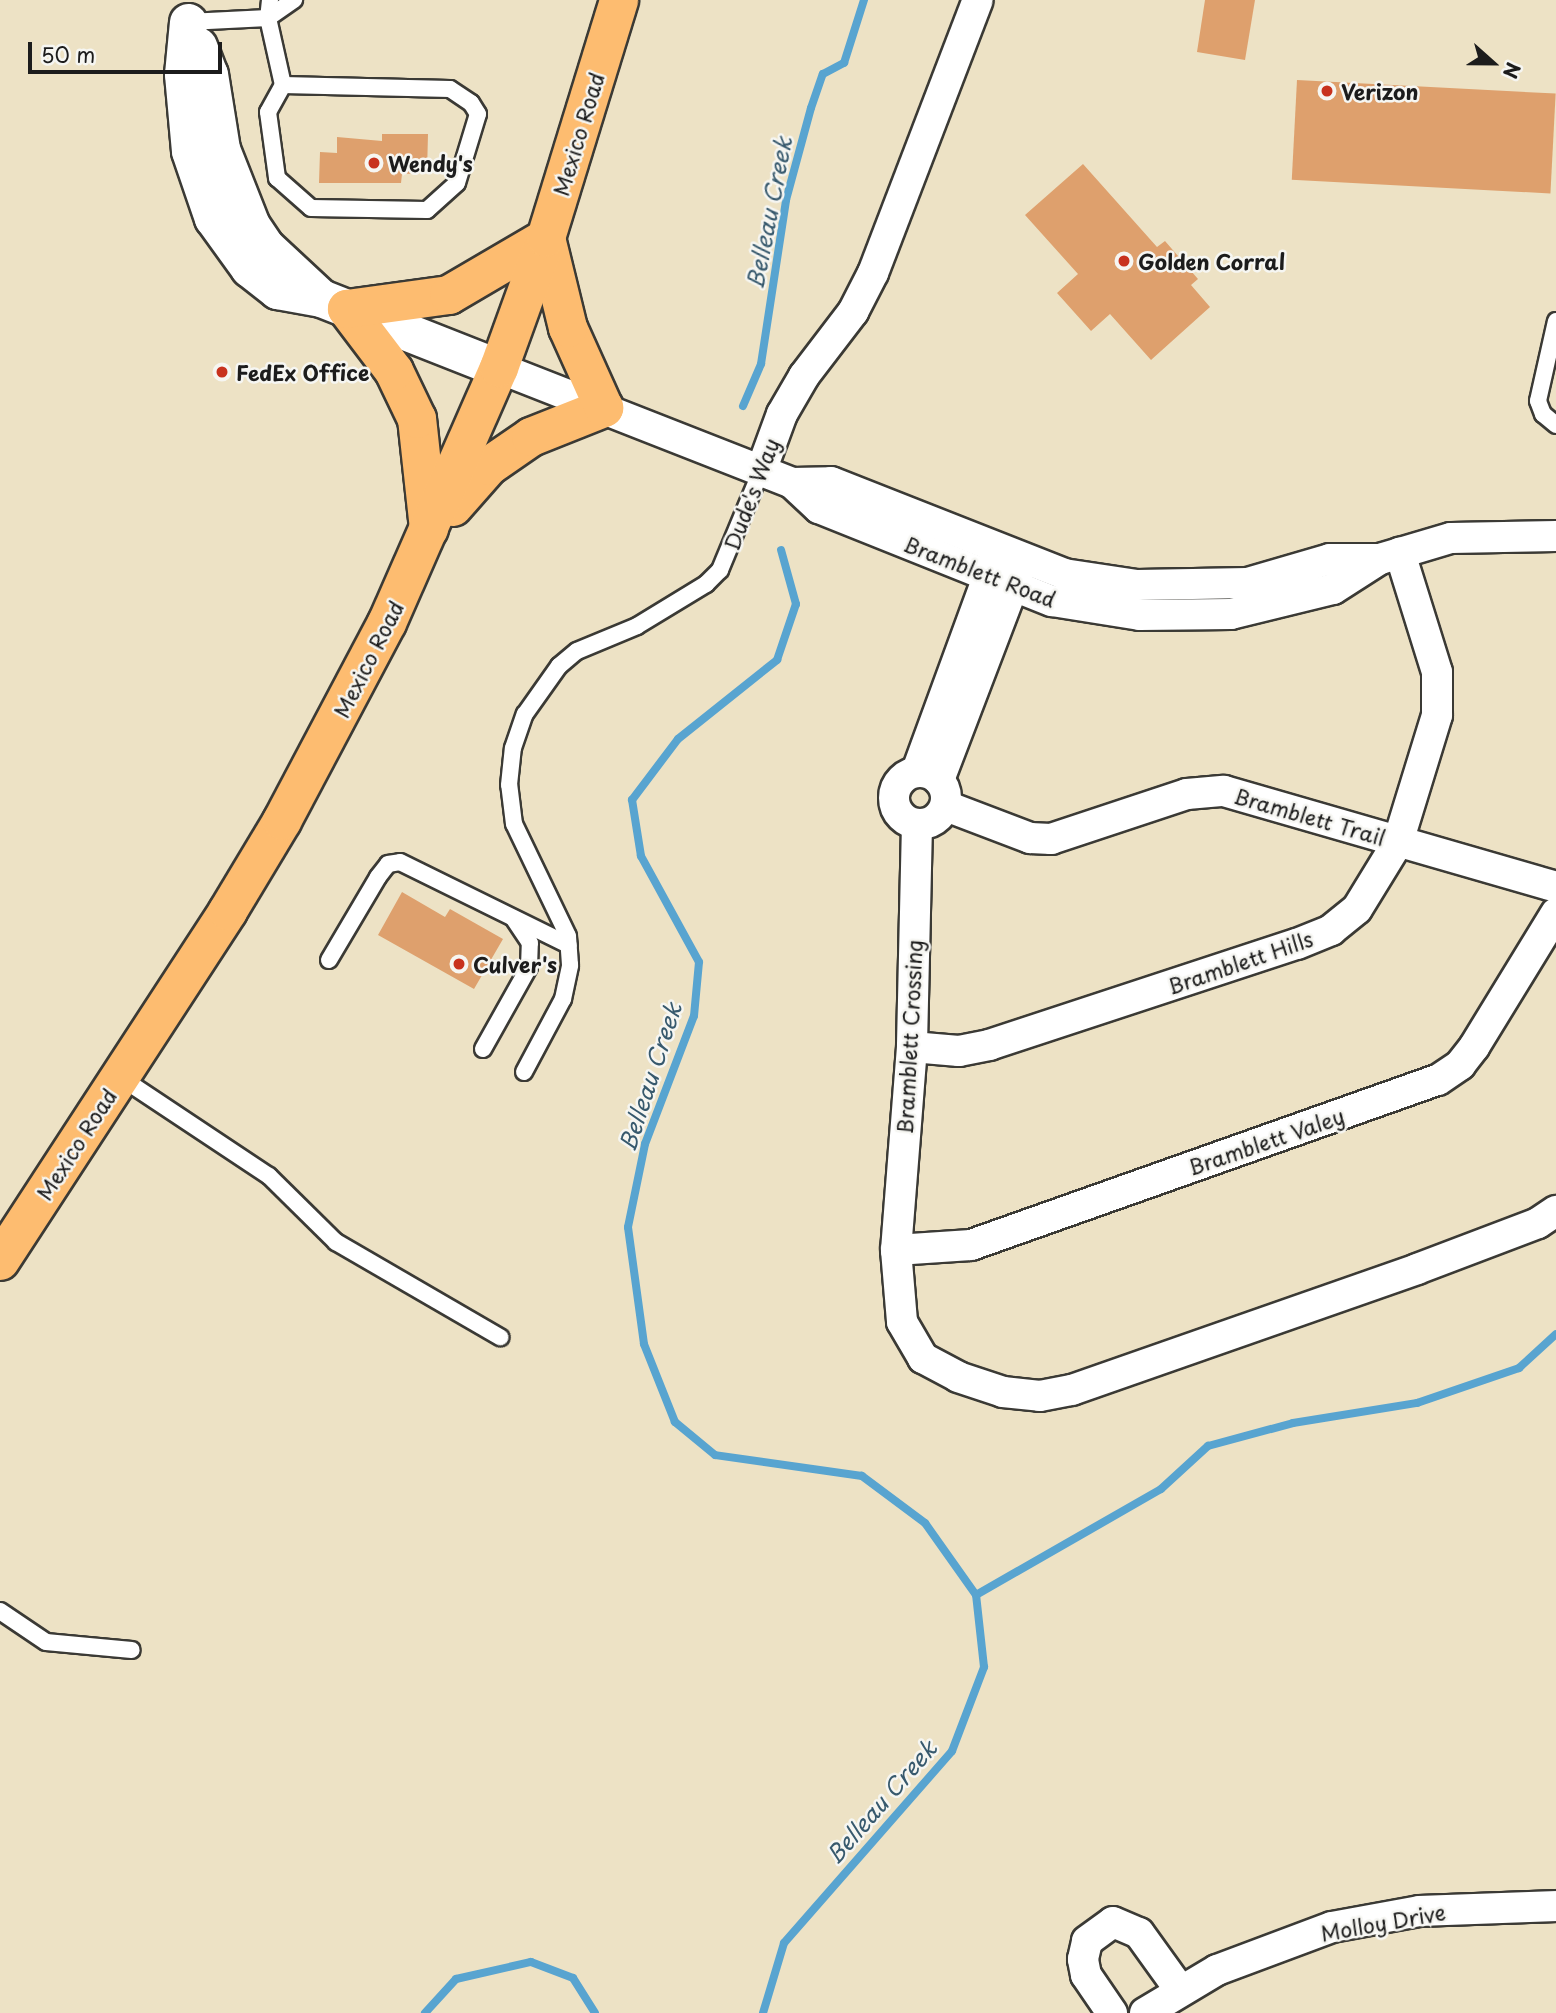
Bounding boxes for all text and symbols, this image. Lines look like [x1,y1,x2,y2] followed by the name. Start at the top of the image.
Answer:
[32,28,226,72] scale bar
[1458,28,1528,98] north arrow
[41,38,95,70] text: 50 m
[1497,58,1528,83] text: N
[547,69,609,199] street label: Mexico Road
[1341,78,1419,104] place label: Verizon
[1319,83,1335,99] marker: Verizon
[741,134,797,292] water label: Belleau Creek
[388,150,473,176] place label: Wendy's
[366,155,382,171] marker: Wendy's
[1138,248,1287,274] place label: Golden Corral
[1116,253,1132,269] marker: Golden Corral
[236,359,369,385] place label: FedEx Office
[214,364,230,380] marker: FedEx Office
[718,434,784,554] street label: Dude's Way
[901,531,1059,611] street label: Bramblett Road
[328,596,408,722] street label: Mexico Road
[1232,782,1388,850] street label: Bramblett Trail
[1164,925,1316,999] street label: Bramblett Hills
[891,939,927,1135] street label: Bramblett Crossing
[473,951,557,977] place label: Culver's
[451,956,467,972] marker: Culver's
[613,999,687,1155] water label: Belleau Creek
[31,1084,121,1204] street label: Mexico Road
[1185,1103,1347,1179] street label: Bramblett Valey
[820,1734,942,1870] water label: Belleau Creek
[1318,1899,1448,1945] street label: Molloy Drive

